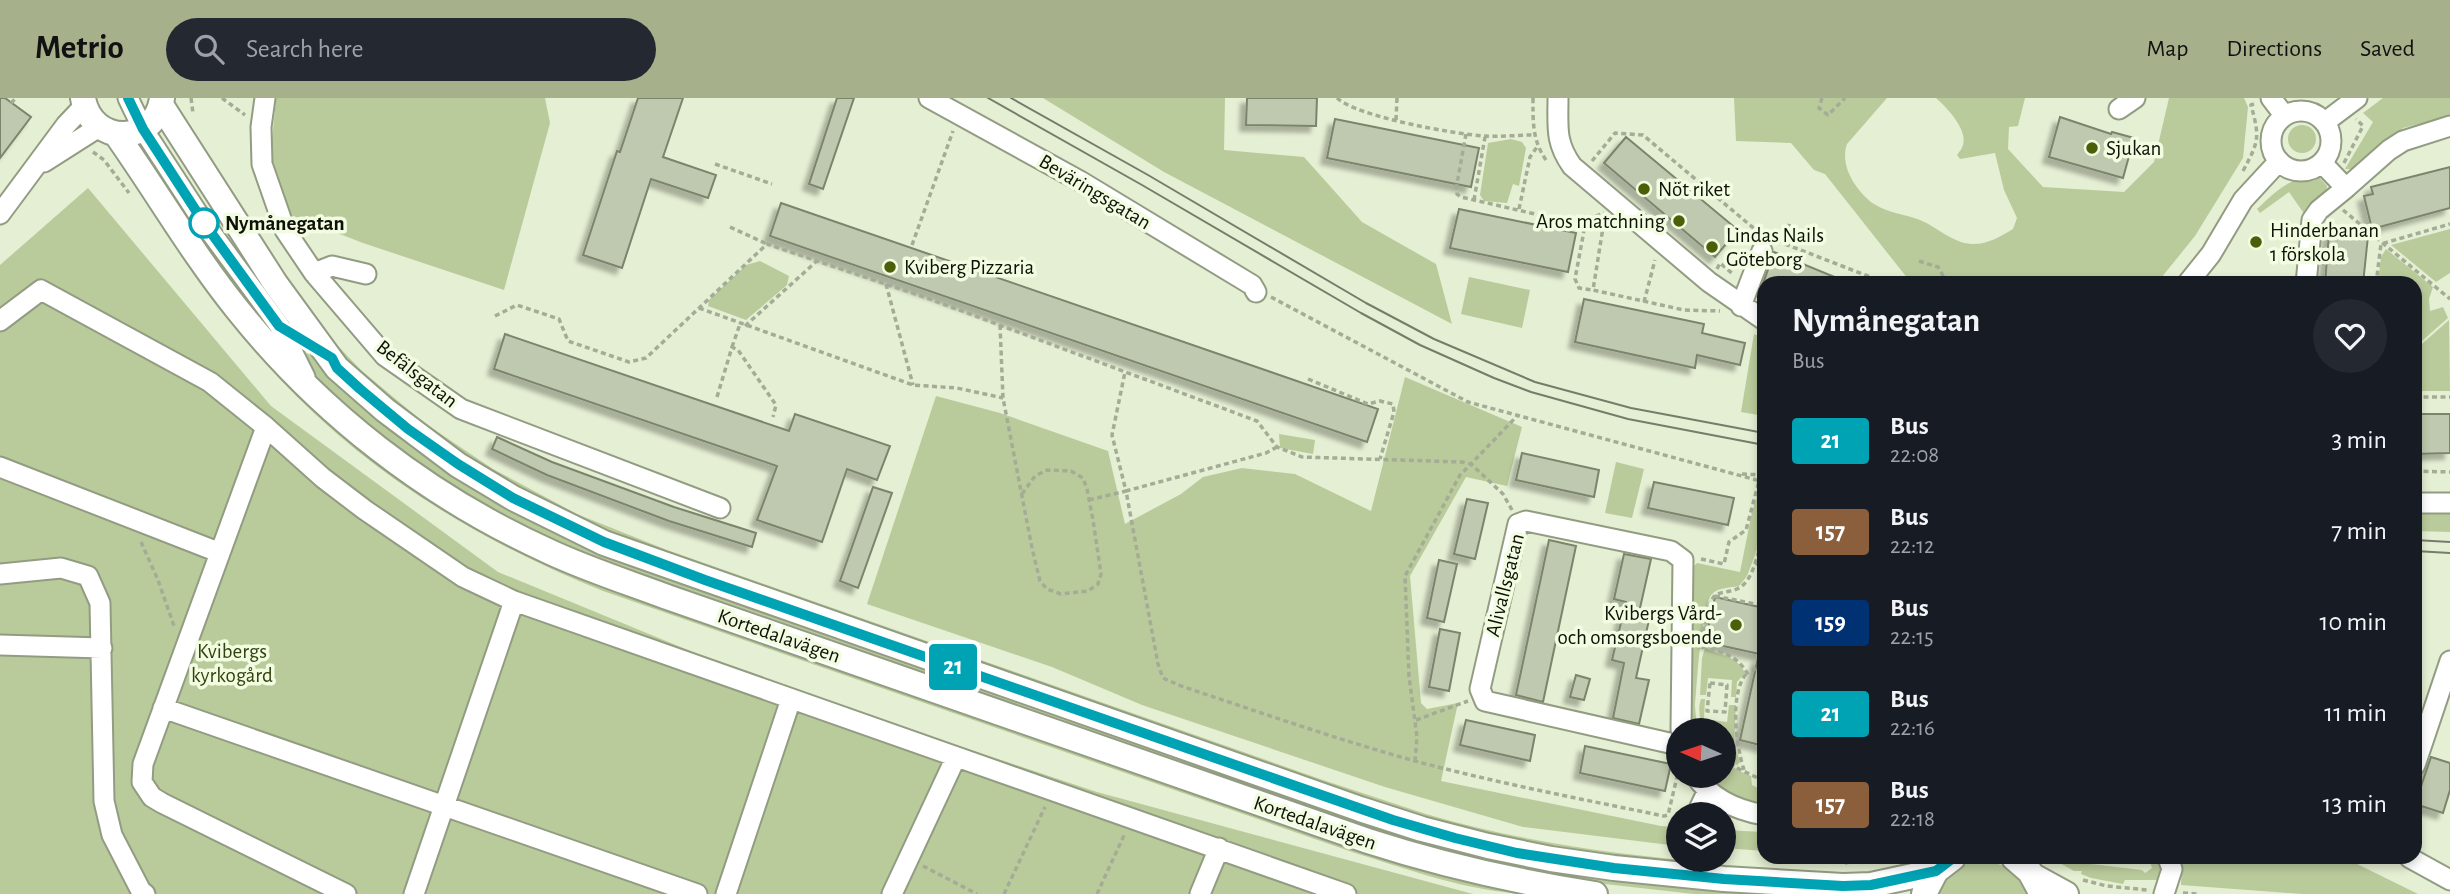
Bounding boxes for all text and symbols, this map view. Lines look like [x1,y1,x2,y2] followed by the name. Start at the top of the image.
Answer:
[166,18,656,81] search box
[190,30,228,68] icon: search
[35,32,124,65] text: Metrio
[246,36,363,62] text: Search here
[2146,37,2188,61] text: Map
[2226,37,2322,61] text: Directions
[2360,37,2415,61] text: Saved
[2106,138,2161,159] place label: Sjukan
[2084,140,2100,156] marker: Sjukan
[1036,151,1154,233] street label: Beväringsgatan
[1658,179,1730,200] place label: Nöt riket
[1636,181,1652,197] marker: Nöt riket
[189,208,219,238] marker: Nymånegatan
[1536,211,1666,232] place label: Aros matchning
[225,213,345,234] place label: Nymånegatan
[1671,213,1687,229] marker: Aros matchning
[2270,220,2379,265] place label: Hinderbanan 1 förskola
[1726,225,1824,270] place label: Lindas Nails Göteborg
[2248,234,2264,250] marker: Hinderbanan 1 förskola
[1704,239,1720,255] marker: Lindas Nails Göteborg
[904,257,1034,278] place label: Kviberg Pizzaria
[882,259,898,275] marker: Kviberg Pizzaria
[2313,299,2387,373] button: heart
[1792,305,1980,338] text: Nymånegatan
[373,336,461,412] street label: Befälsgatan
[1792,350,1825,373] text: Bus
[1890,413,1929,439] text: Bus
[2331,427,2387,453] text: 3 min
[1821,429,1840,453] text: 21
[1890,444,1939,467] text: 22:08
[1890,504,1929,530] text: Bus
[2331,518,2387,544] text: 7 min
[1816,520,1845,544] text: 157
[1482,531,1528,639] street label: Alivallsgatan
[1890,535,1935,558] text: 22:12
[1890,595,1929,621] text: Bus
[1557,603,1722,648] place label: Kvibergs Vård- och omsorgsboende
[715,605,843,667] street label: Kortedalavägen
[2320,609,2387,635] text: 10 min
[1815,611,1846,635] text: 159
[1728,617,1744,633] marker: Kvibergs Vård- och omsorgsboende
[1890,626,1934,649] text: 22:15
[191,641,273,686] park label: Kvibergs kyrkogård
[922,644,984,690] line badge: 21
[943,655,963,679] text: 21
[1890,686,1929,712] text: Bus
[2324,700,2387,726] text: 11 min
[1821,702,1840,726] text: 21
[1890,717,1935,740] text: 22:16
[1666,718,1736,788] north arrow
[1666,718,1736,872] map controls
[1890,777,1929,803] text: Bus
[2323,791,2387,817] text: 13 min
[1251,792,1379,854] street label: Kortedalavägen
[1816,793,1845,817] text: 157
[1666,802,1736,872] button: layers
[1890,808,1935,831] text: 22:18

